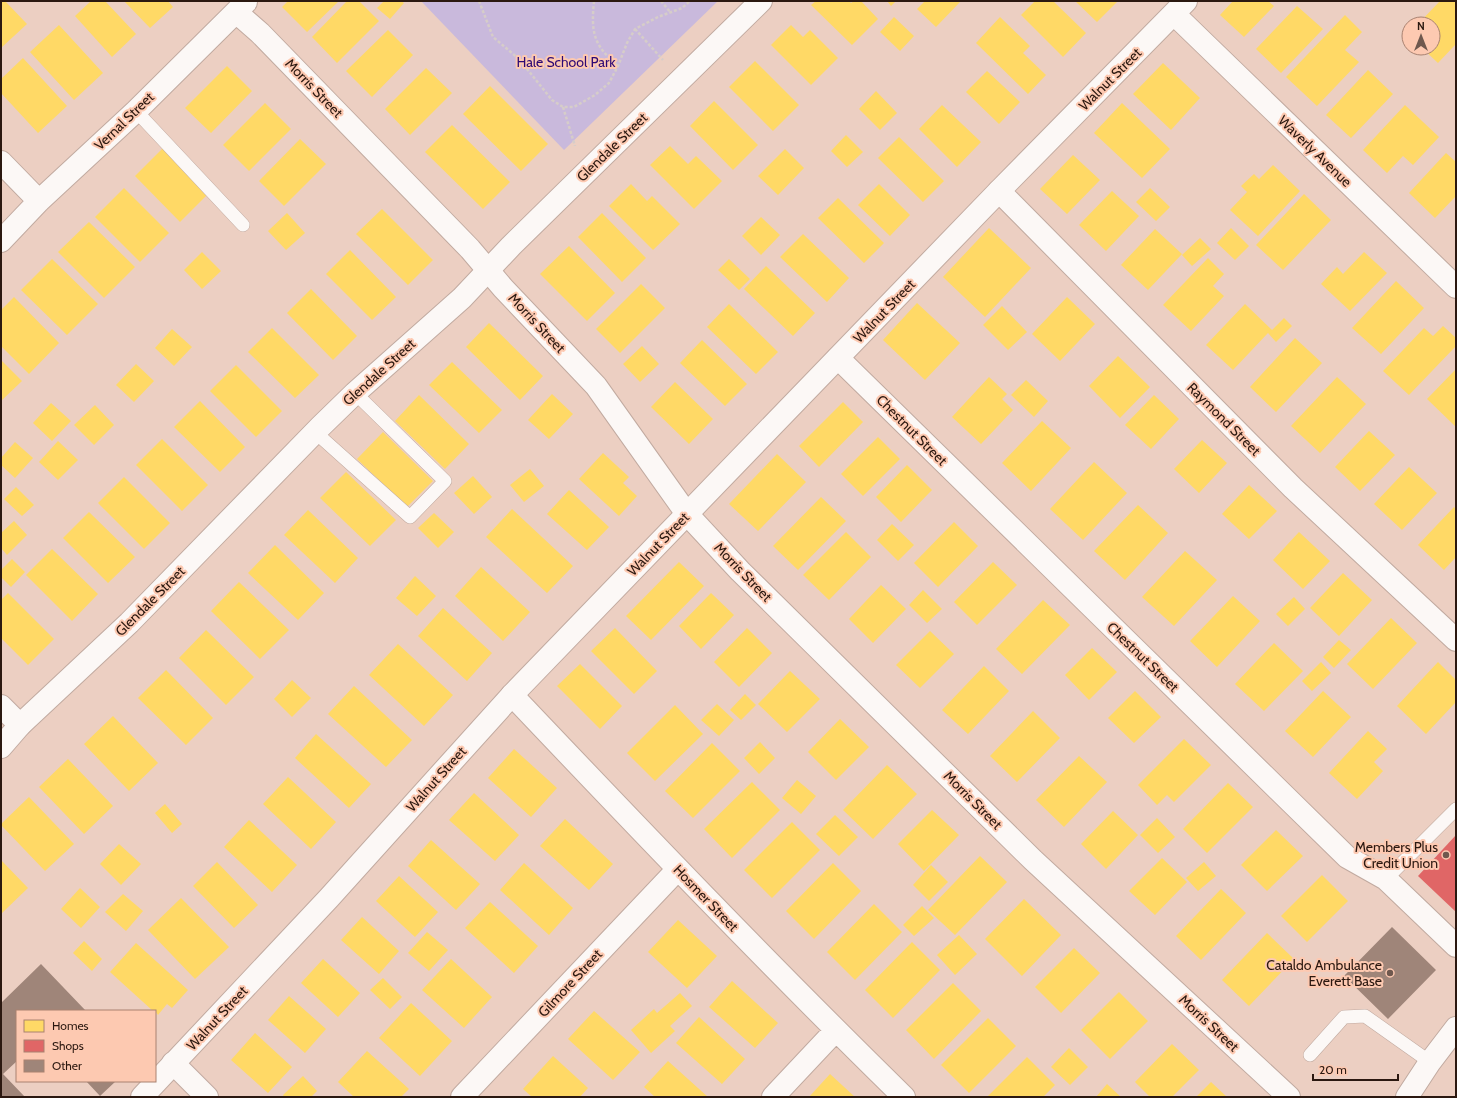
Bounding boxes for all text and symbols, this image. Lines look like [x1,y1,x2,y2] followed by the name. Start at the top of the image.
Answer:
[1401,16,1441,56] north arrow
[1417,19,1425,33] text: N
[1075,44,1145,114] street label: Walnut Street
[516,53,616,71] park label: Hale School Park
[281,55,347,122] street label: Morris Street
[90,88,158,154] street label: Vernal Street
[573,109,651,185] street label: Glendale Street
[1274,111,1356,191] street label: Waverly Avenue
[849,275,919,347] street label: Walnut Street
[505,289,570,357] street label: Morris Street
[339,334,419,409] street label: Glendale Street
[1183,378,1265,460] street label: Raymond Street
[873,391,951,469] street label: Chestnut Street
[623,508,693,580] street label: Walnut Street
[710,539,776,606] street label: Morris Street
[111,562,189,640] street label: Glendale Street
[1103,618,1183,696] street label: Chestnut Street
[402,742,470,815] street label: Walnut Street
[940,767,1006,833] street label: Morris Street
[1355,838,1438,872] place label: Members Plus Credit Union
[1441,850,1451,860] marker: Members Plus Credit Union
[670,861,743,935] street label: Hosmer Street
[534,945,606,1021] street label: Gilmore Street
[1266,956,1382,990] place label: Cataldo Ambulance Everett Base
[1385,968,1395,978] marker: Cataldo Ambulance Everett Base
[183,982,252,1054] street label: Walnut Street
[1175,991,1243,1056] street label: Morris Street
[16,1010,156,1082] legend
[52,1018,89,1033] text: Homes
[52,1038,84,1053] text: Shops
[1313,1056,1398,1082] scale bar
[52,1058,82,1073] text: Other
[1319,1062,1347,1077] text: 20 m

